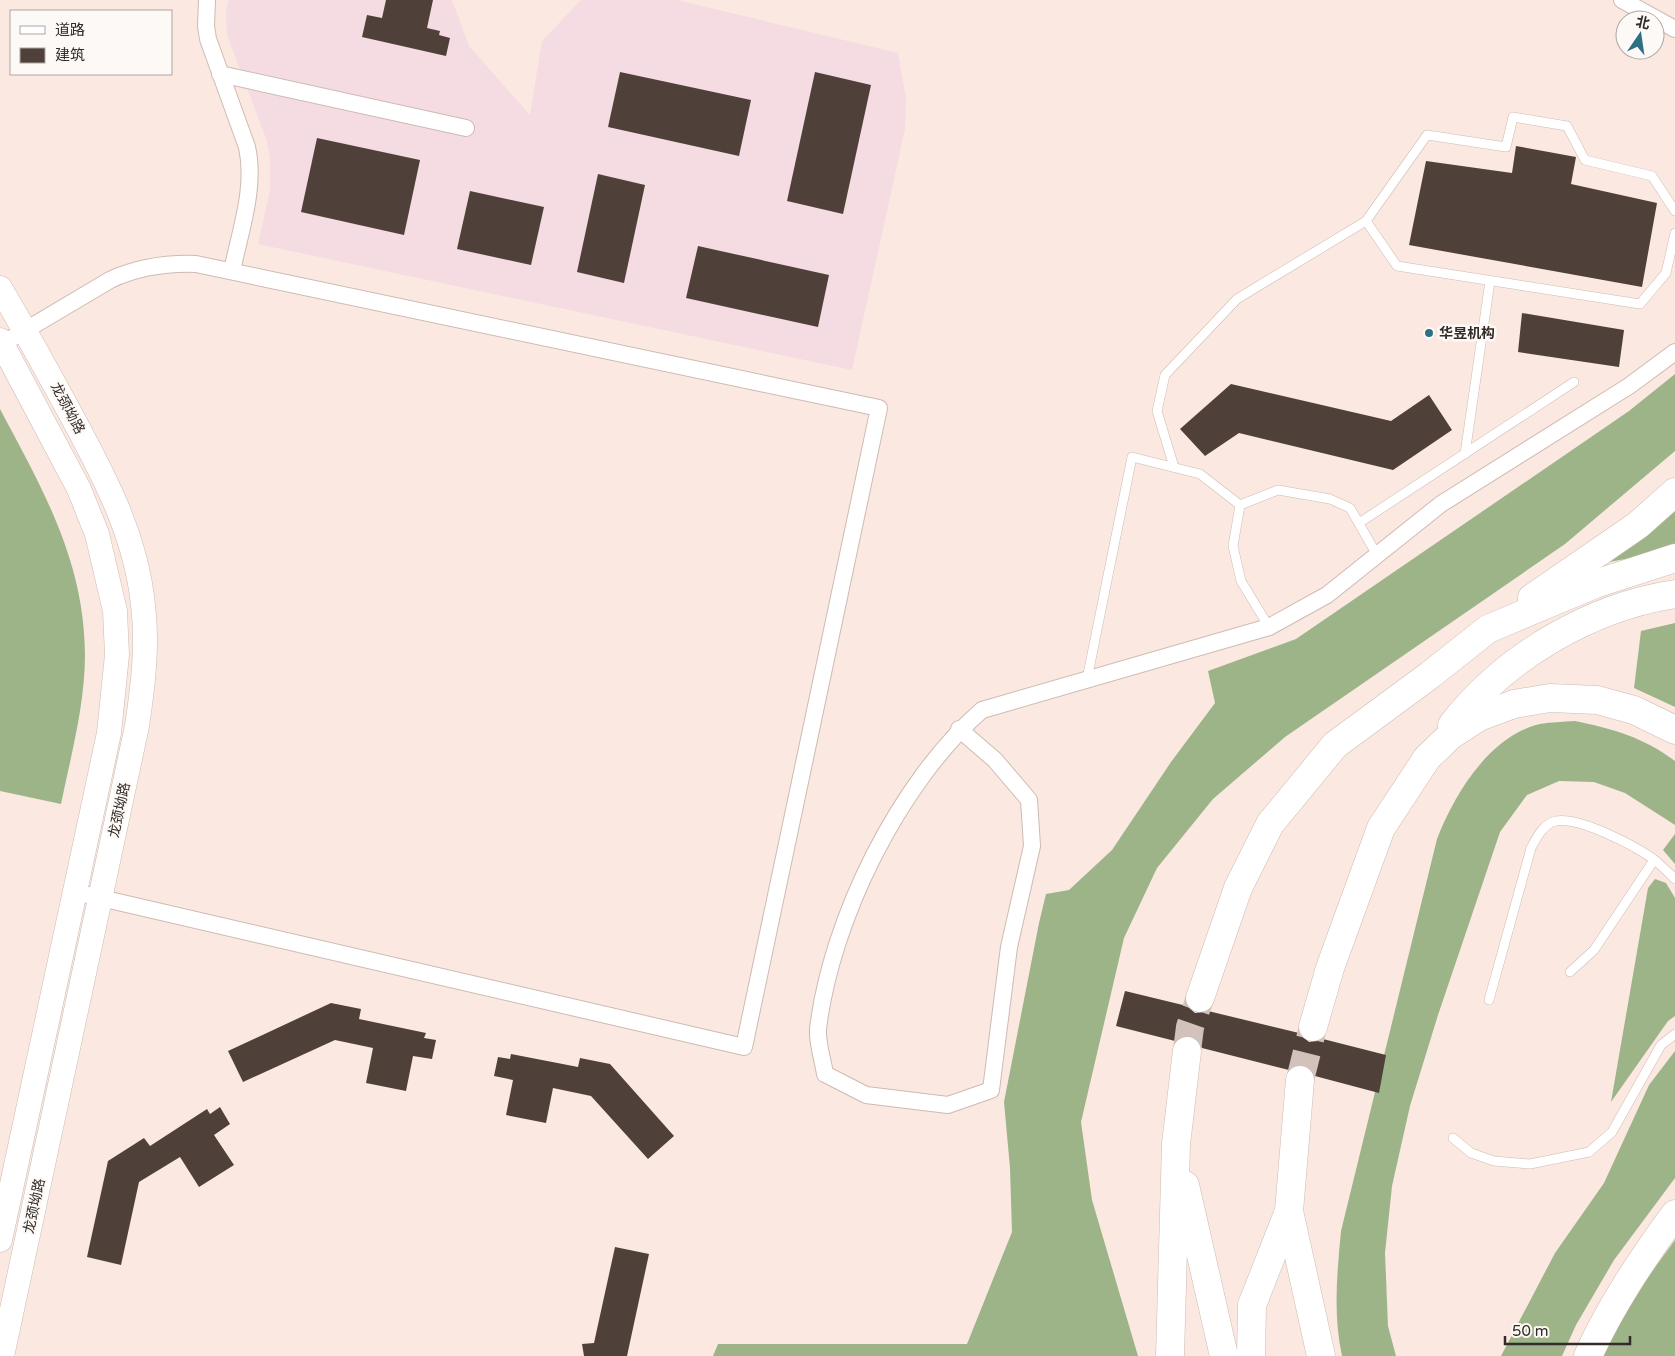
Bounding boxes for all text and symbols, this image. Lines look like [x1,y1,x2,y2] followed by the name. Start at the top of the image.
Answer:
[10,10,172,75] legend
[1615,10,1665,60] north arrow
[1634,13,1652,33] text: 北
[55,21,85,39] text: 道路
[55,46,85,64] text: 建筑
[1439,325,1495,342] place label: 华昱机构
[1423,327,1435,339] marker: 华昱机构
[47,380,88,437] street label: 龙颈坳路
[105,781,134,839] street label: 龙颈坳路
[20,1177,49,1235] street label: 龙颈坳路
[1505,1314,1630,1346] scale bar
[1512,1322,1549,1340] text: 50 m

